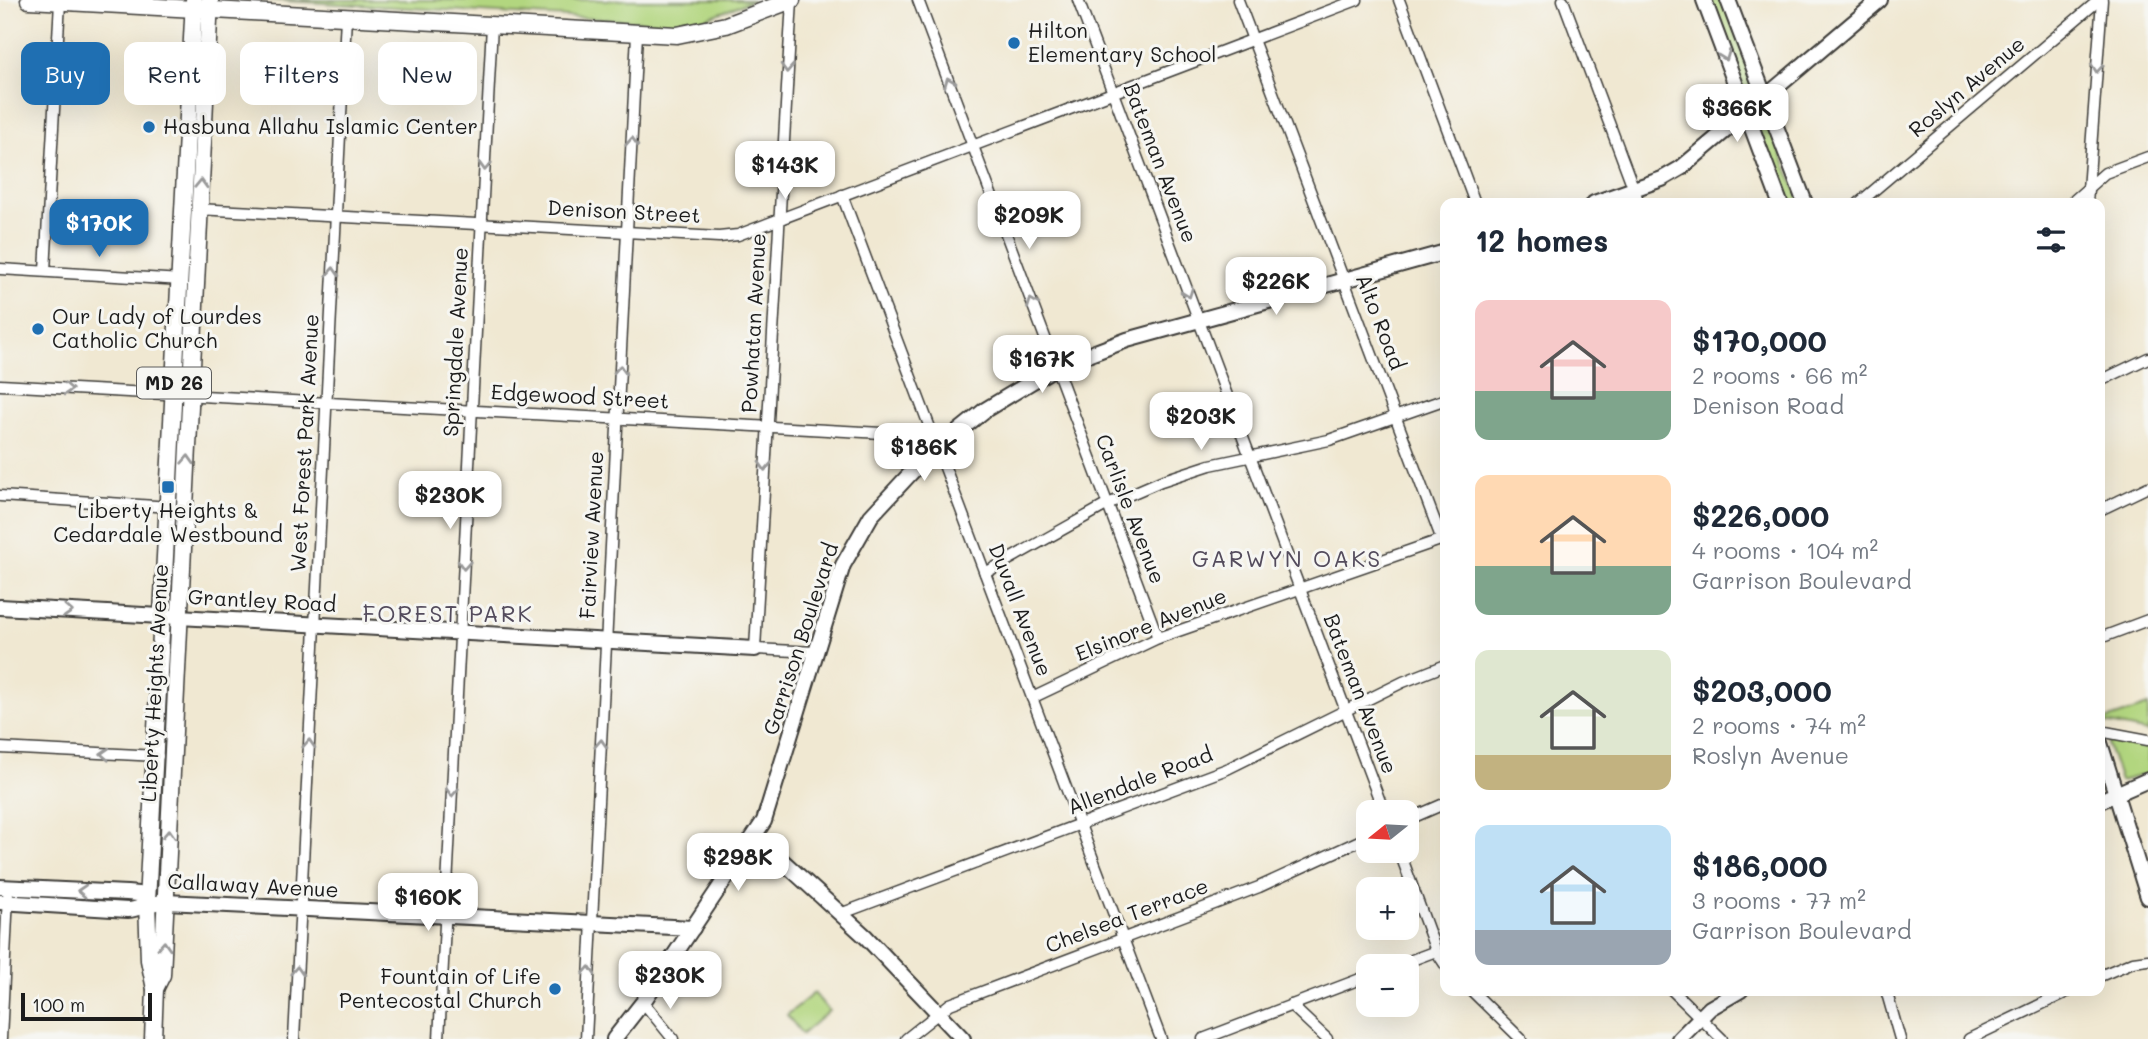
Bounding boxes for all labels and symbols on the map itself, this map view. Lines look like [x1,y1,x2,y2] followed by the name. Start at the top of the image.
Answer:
[1028,16,1216,67] place label: Hilton Elementary School
[1902,29,2030,142] street label: Roslyn Avenue
[1006,35,1022,51] marker: Hilton Elementary School
[1717,50,1731,62] one-way arrow
[779,63,794,74] one-way arrow
[2090,63,2105,74] one-way arrow
[943,76,957,88] one-way arrow
[1118,79,1204,246] street label: Bateman Avenue
[1688,85,1786,144] pin: $366K
[163,112,478,139] place label: Hasbuna Allahu Islamic Center
[141,119,157,135] marker: Hasbuna Allahu Islamic Center
[624,137,639,148] one-way arrow
[736,142,834,201] pin: $143K
[477,161,492,172] one-way arrow
[194,178,209,189] one-way arrow
[980,191,1078,251] pin: $209K
[547,193,701,228] street label: Denison Street
[50,200,148,259] pin: $170K
[734,232,771,413] street label: Powhatan Avenue
[436,247,473,437] street label: Springdale Avenue
[1227,258,1325,317] pin: $226K
[325,266,340,277] one-way arrow
[1351,270,1412,373] street label: Alto Road
[1180,287,1194,299] one-way arrow
[1027,298,1041,310] one-way arrow
[52,302,262,353] place label: Our Lady of Lourdes Catholic Church
[283,313,324,573] street label: West Forest Park Avenue
[30,321,46,337] marker: Our Lady of Lourdes Catholic Church
[993,336,1091,395] pin: $167K
[612,364,627,375] one-way arrow
[137,368,211,398] road number: MD 26
[490,377,670,414] street label: Edgewood Street
[63,381,74,396] one-way arrow
[1152,392,1250,452] pin: $203K
[875,424,973,483] pin: $186K
[1090,430,1172,587] street label: Carlisle Avenue
[573,450,608,620] street label: Fairview Avenue
[180,454,195,465] one-way arrow
[757,461,772,472] one-way arrow
[401,472,499,531] pin: $230K
[160,479,176,495] marker: Liberty Heights & Cedardale Westbound
[53,496,283,547] place label: Liberty Heights & Cedardale Westbound
[756,539,843,738] street label: Garrison Boulevard
[984,539,1059,680] street label: Duvall Avenue
[1192,543,1382,573] district label: GARWYN OAKS
[456,560,471,571] one-way arrow
[134,563,173,803] street label: Liberty Heights Avenue
[1071,581,1230,666] street label: Elsinore Avenue
[187,582,337,617] street label: Grantley Road
[363,598,533,628] district label: FOREST PARK
[63,603,74,618] one-way arrow
[1318,610,1404,777] street label: Bateman Avenue
[301,738,316,749] one-way arrow
[593,738,608,749] one-way arrow
[1063,740,1216,820] street label: Allendale Road
[99,746,110,761] one-way arrow
[444,787,459,798] one-way arrow
[1356,800,1419,863] north arrow
[161,828,176,839] one-way arrow
[689,834,787,893] pin: $298K
[167,867,339,902] street label: Callaway Avenue
[1041,871,1212,958] street label: Chelsea Terrace
[379,874,477,933] pin: $160K
[76,883,87,898] one-way arrow
[156,941,171,952] one-way arrow
[621,951,719,1011] pin: $230K
[339,962,541,1013] place label: Fountain of Life Pentecostal Church
[289,965,304,976] one-way arrow
[582,965,597,976] one-way arrow
[547,981,563,997] marker: Fountain of Life Pentecostal Church
[21,990,152,1022] scale bar

